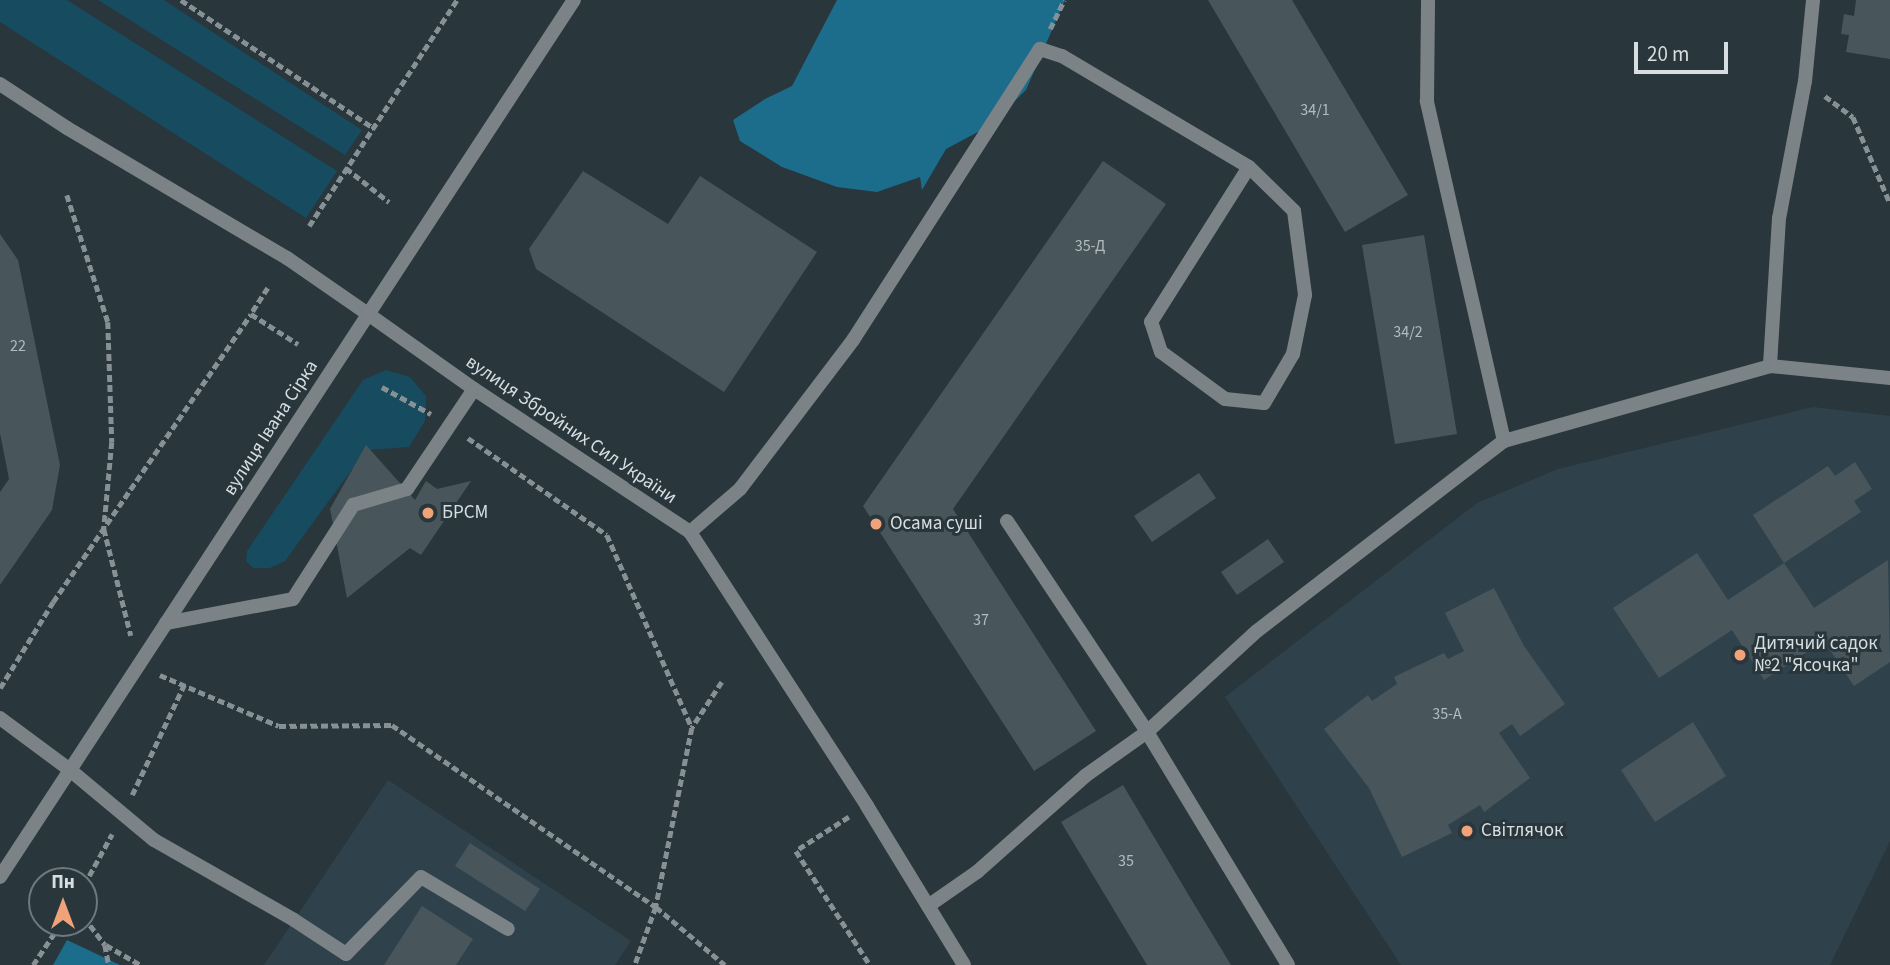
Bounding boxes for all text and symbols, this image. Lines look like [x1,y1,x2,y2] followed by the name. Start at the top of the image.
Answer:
[1638,28,1732,72] scale bar
[1647,39,1689,69] text: 20 m
[1300,100,1330,120] house number: 34/1
[1075,236,1105,256] house number: 35-Д
[1393,322,1423,342] house number: 34/2
[10,336,26,356] house number: 22
[461,351,681,509] street label: вулиця Збройних Сил України
[219,356,323,500] street label: вулиця Івана Сірка
[442,502,488,524] place label: БРСМ
[420,505,436,521] marker: БРСМ
[890,513,983,535] place label: Осама суші
[868,516,884,532] marker: Осама суші
[973,610,989,630] house number: 37
[1754,633,1878,677] place label: Дитячий садок №2 "Ясочка"
[1732,647,1748,663] marker: Дитячий садок №2 "Ясочка"
[1432,704,1462,724] house number: 35-А
[1481,820,1563,842] place label: Світлячок
[1459,823,1475,839] marker: Світлячок
[1118,851,1134,871] house number: 35
[28,867,98,937] north arrow
[51,869,75,896] text: Пн

